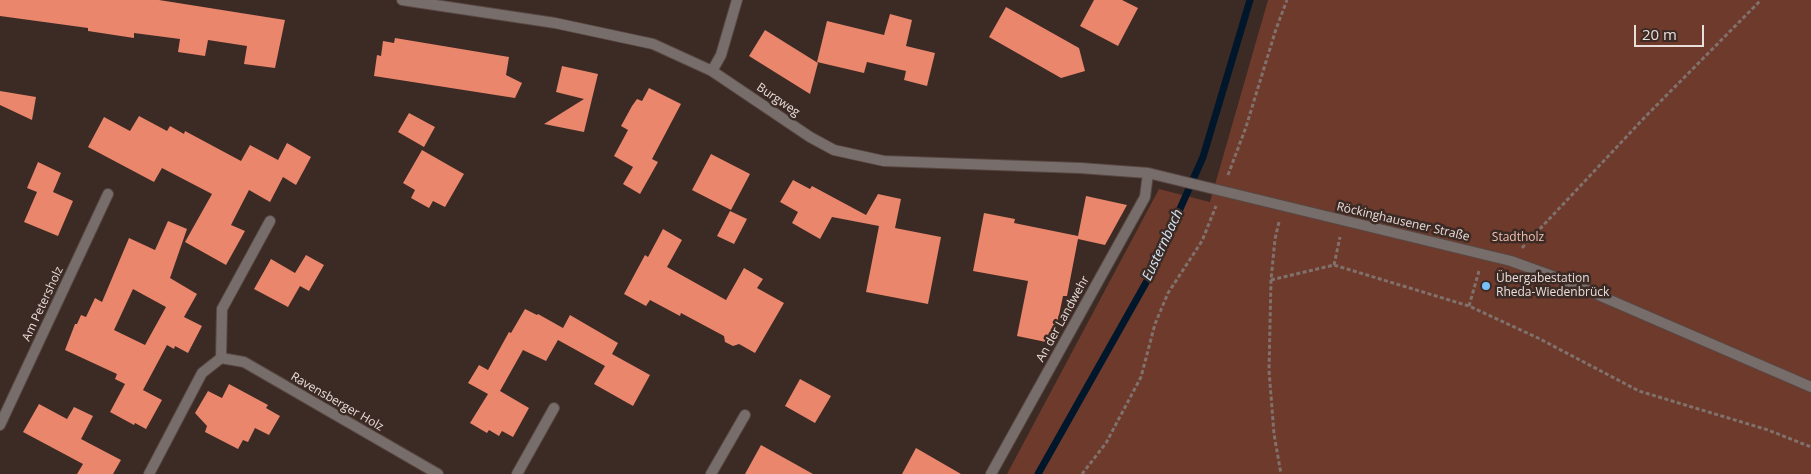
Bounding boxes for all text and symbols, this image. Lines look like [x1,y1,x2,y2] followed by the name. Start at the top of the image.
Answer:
[1636,15,1706,47] scale bar
[1642,24,1677,44] text: 20 m
[754,80,802,120] street label: Burgweg
[1335,200,1471,244] street label: Röckinghausener Straße
[1139,207,1187,283] water label: Eusternbach
[1492,231,1544,245] park label: Stadtholz
[19,264,67,344] street label: Am Petersholz
[1496,272,1609,300] place label: Übergabestation Rheda-Wiedenbrück
[1033,273,1093,365] street label: An der Landwehr
[1480,280,1492,292] marker: Übergabestation Rheda-Wiedenbrück
[288,370,386,434] street label: Ravensberger Holz

